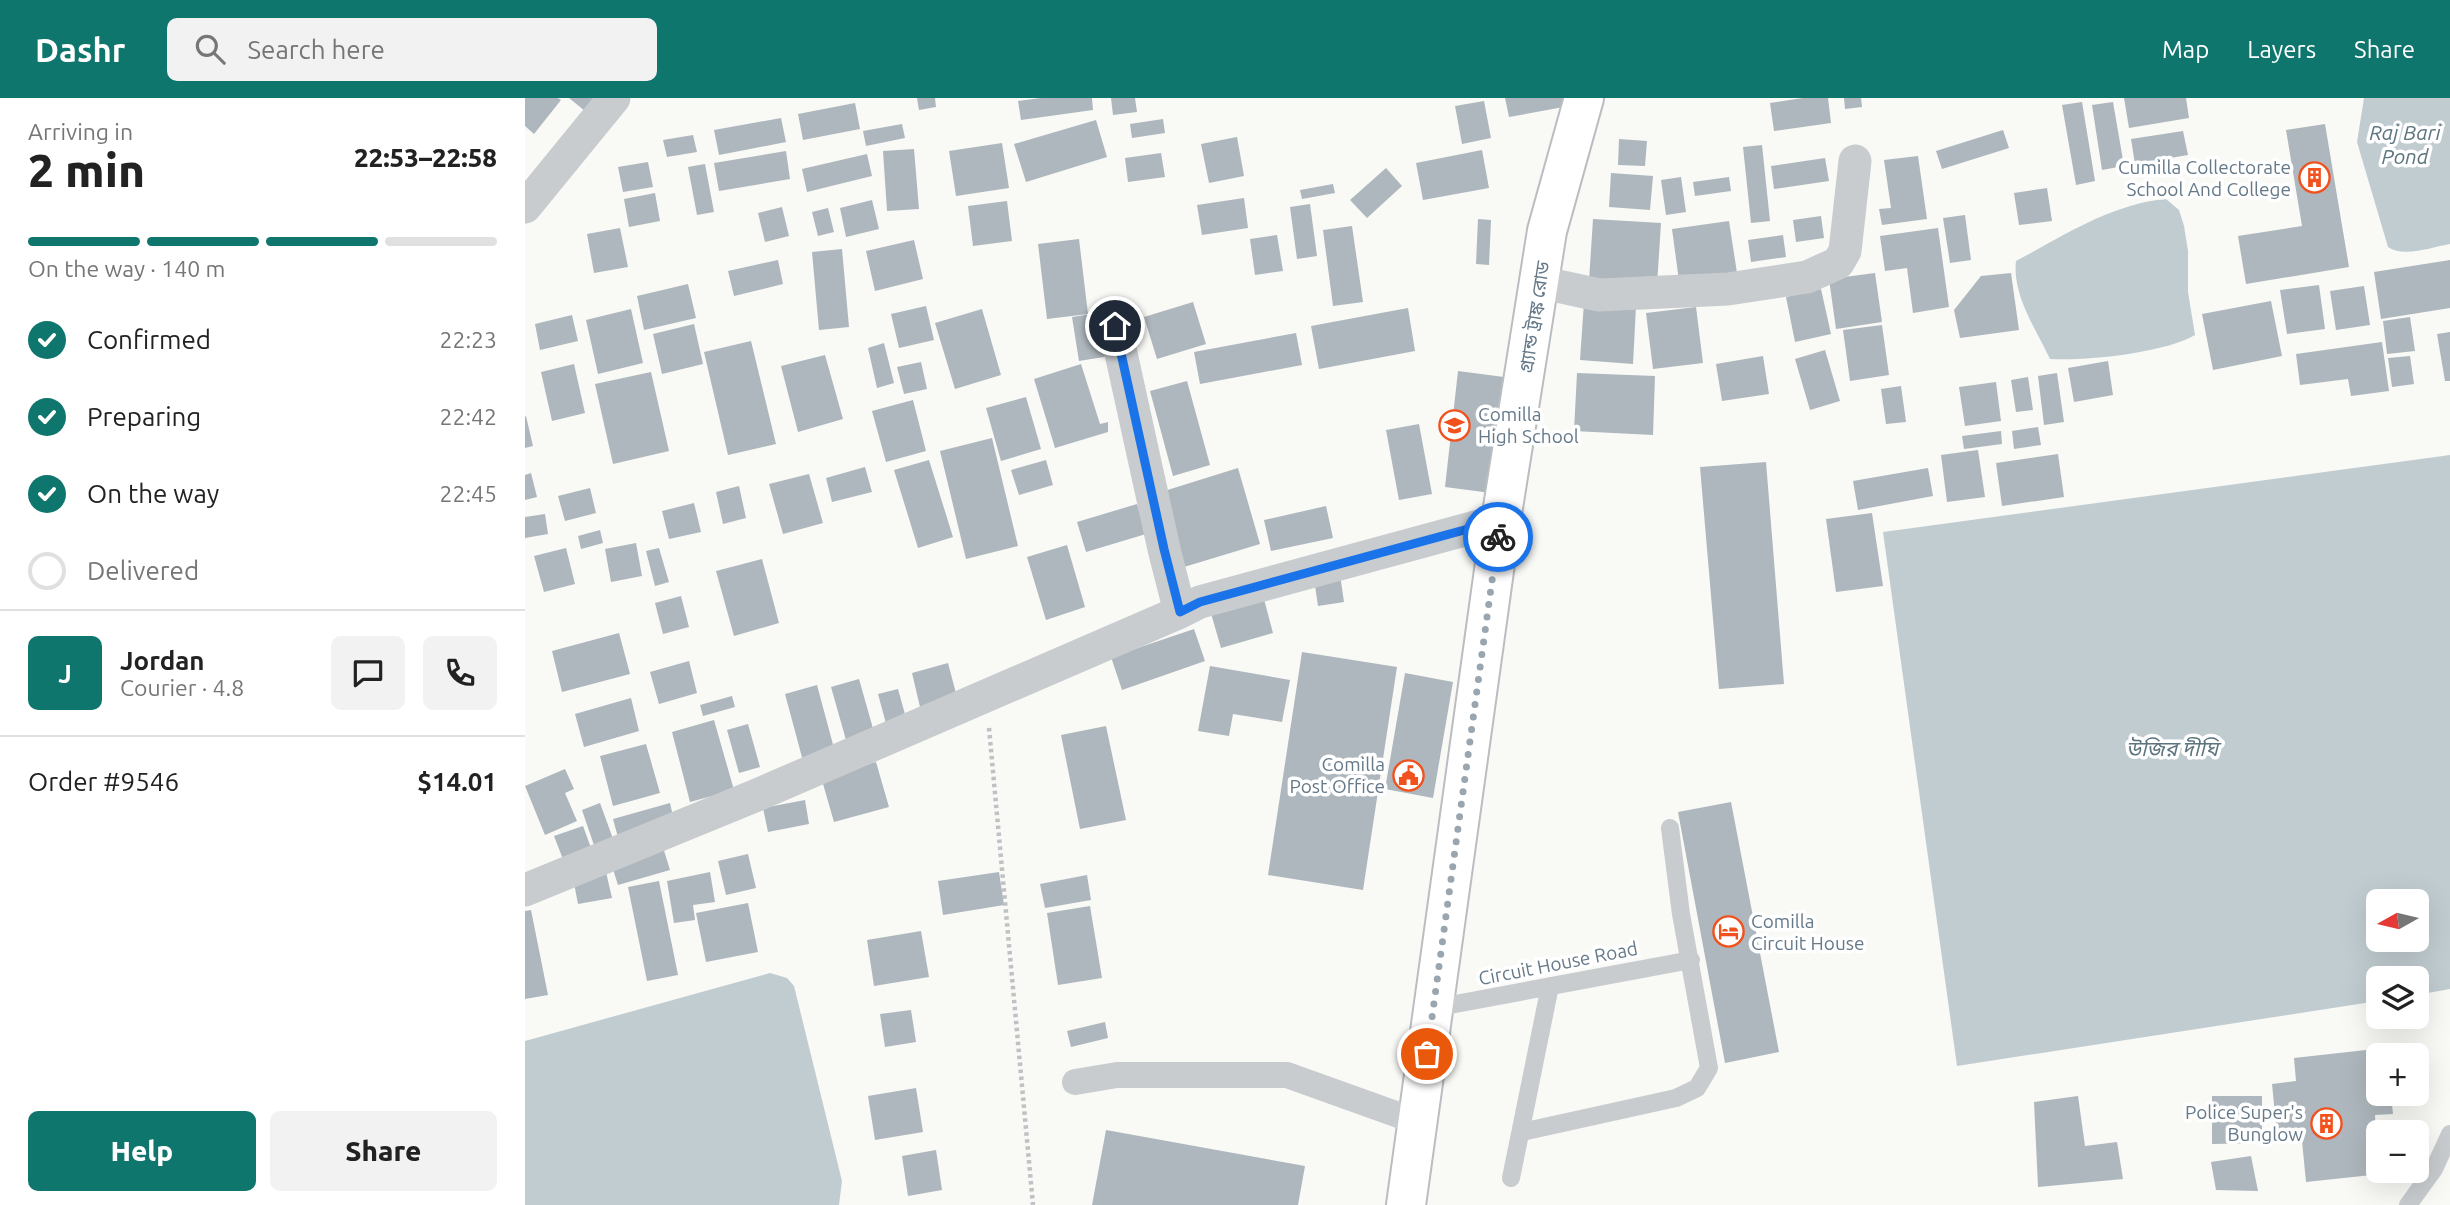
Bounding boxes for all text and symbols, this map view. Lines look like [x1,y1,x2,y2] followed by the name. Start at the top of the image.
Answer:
[167,18,657,81] search box
[191,30,229,68] icon: search
[35,31,125,68] text: Dashr
[247,35,385,64] text: Search here
[2162,36,2209,63] text: Map
[2247,36,2316,63] text: Layers
[2354,36,2415,63] text: Share
[28,119,133,144] text: Arriving in
[2369,120,2442,168] water label: Raj Bari Pond
[354,143,497,172] text: 22:53–22:58
[28,144,145,196] text: 2 min
[2118,156,2291,200] place label: Cumilla Collectorate School And College
[2297,161,2331,195] building icon: Cumilla Collectorate School And College
[28,256,225,281] text: On the way · 140 m
[1514,259,1554,374] street label: গ্র্যান্ড ট্রাঙ্ক রোড
[1085,296,1145,356] pin
[1096,307,1134,345] icon: home
[28,321,66,359] icon: check
[87,325,211,354] text: Confirmed
[439,327,497,352] text: 22:23
[28,398,66,436] icon: check
[87,402,201,431] text: Preparing
[1478,403,1579,447] place label: Comilla High School
[439,404,497,429] text: 22:42
[1438,408,1472,442] school or university icon: Comilla High School
[28,475,66,513] icon: check
[87,479,219,508] text: On the way
[439,481,497,506] text: 22:45
[1463,502,1533,572] courier
[1479,518,1517,556] icon: bike
[87,556,199,585] text: Delivered
[331,636,405,710] button: chat
[423,636,497,710] button: phone
[120,646,205,675] text: Jordan
[58,659,72,688] text: J
[120,675,244,700] text: Courier · 4.8
[2126,736,2222,760] water label: উজির দীঘি
[1290,753,1385,797] place label: Comilla Post Office
[1391,758,1425,792] public building icon: Comilla Post Office
[28,767,179,796] text: Order #9546
[417,767,497,796] text: $14.01
[2366,889,2429,952] north arrow
[2366,889,2429,1183] map controls
[1751,910,1865,954] place label: Comilla Circuit House
[1711,915,1745,949] hotel icon: Comilla Circuit House
[1477,937,1639,989] street label: Circuit House Road
[2366,966,2429,1029] button: layers
[1397,1024,1457,1084] pin
[1408,1035,1446,1073] icon: bag
[2366,1043,2429,1106] button: +
[2185,1101,2303,1145] place label: Police Super's Bunglow
[2309,1106,2343,1140] building icon: Police Super's Bunglow
[28,1111,256,1191] button: Help
[270,1111,497,1191] button: Share
[2366,1120,2429,1183] button: −

